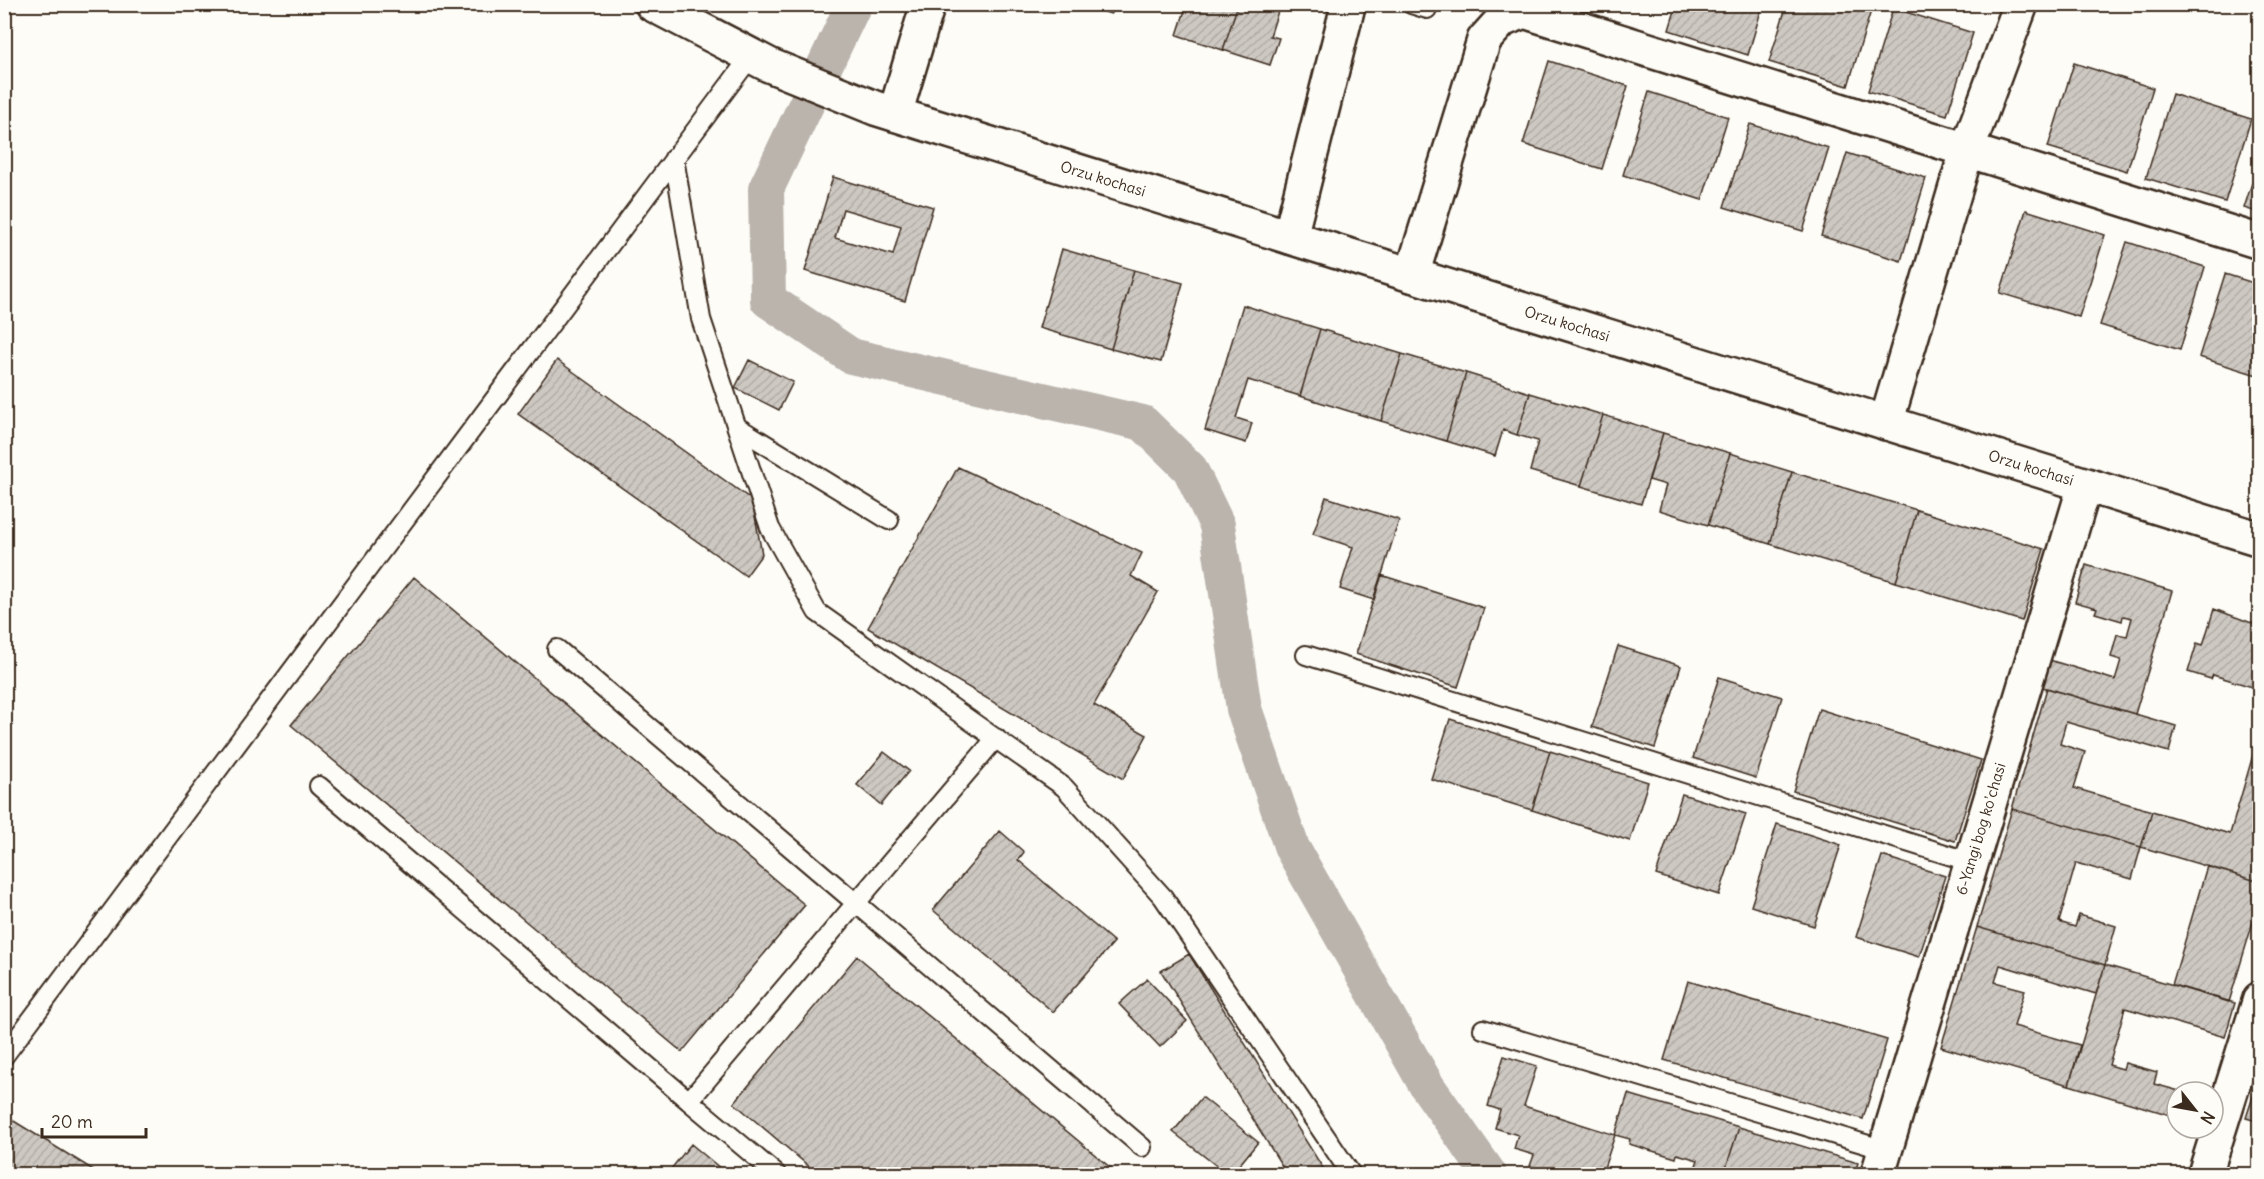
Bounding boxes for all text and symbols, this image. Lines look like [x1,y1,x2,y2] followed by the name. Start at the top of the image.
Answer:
[1058,157,1148,201] street label: Orzu kochasi
[1522,302,1612,346] street label: Orzu kochasi
[1986,446,2076,490] street label: Orzu kochasi
[1951,761,2010,897] street label: 6-Yangi bog koʼchasi
[2165,1080,2225,1140] north arrow
[42,1101,146,1139] scale bar
[2196,1108,2219,1128] text: N
[51,1110,93,1133] text: 20 m

